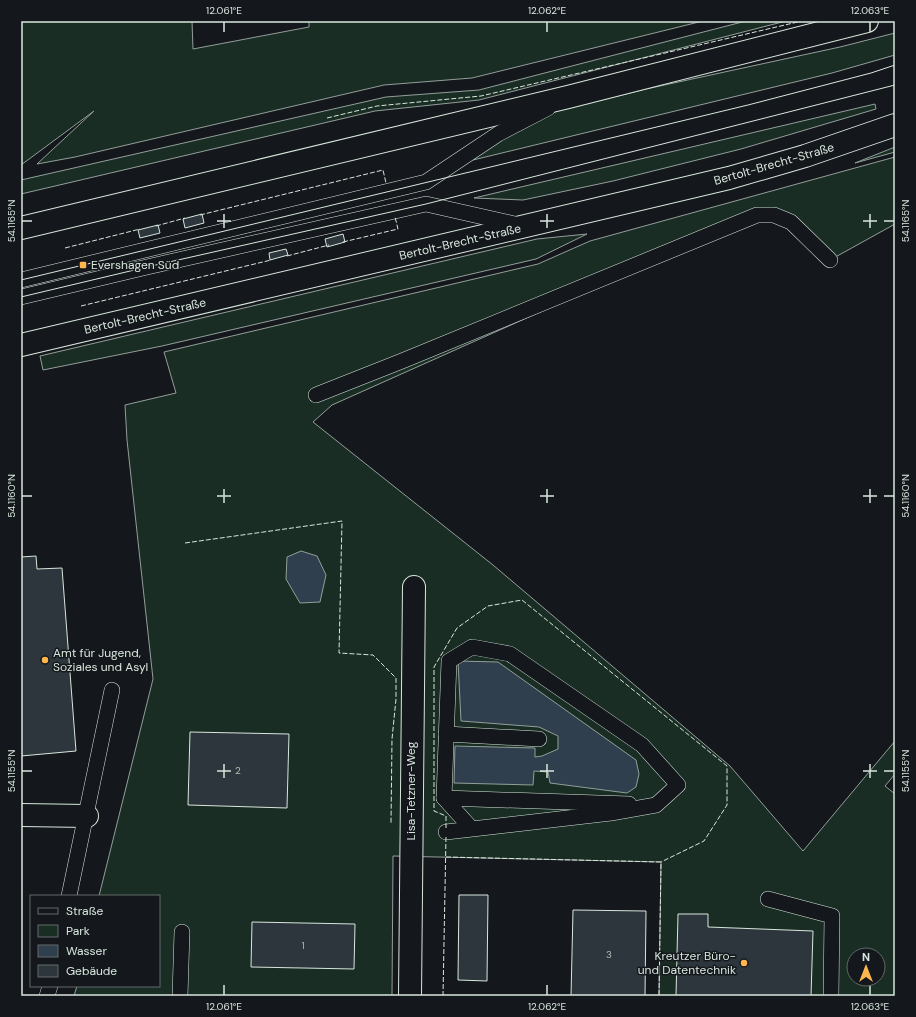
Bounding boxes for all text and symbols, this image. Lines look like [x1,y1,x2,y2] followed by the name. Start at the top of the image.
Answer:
[206,4,242,17] text: 12.061°E
[528,4,566,17] text: 12.062°E
[851,4,890,17] text: 12.063°E
[712,139,836,189] street label: Bertolt-Brecht-Straße
[5,200,18,242] text: 54.1165°N
[899,200,912,242] text: 54.1165°N
[398,220,523,264] street label: Bertolt-Brecht-Straße
[91,257,179,273] place label: Evershagen Süd
[78,260,88,270] marker: Evershagen Süd
[83,294,208,338] street label: Bertolt-Brecht-Straße
[5,474,18,518] text: 54.1160°N
[899,474,912,518] text: 54.1160°N
[53,645,148,675] place label: Amt für Jugend, Soziales und Asyl
[40,655,50,665] marker: Amt für Jugend, Soziales und Asyl
[403,741,419,840] street label: Lisa-Tetzner-Weg
[5,750,18,792] text: 54.1155°N
[899,750,912,792] text: 54.1155°N
[235,764,241,777] house number: 2
[30,895,160,987] legend
[66,903,103,919] text: Straße
[66,923,90,939] text: Park
[301,939,305,952] house number: 1
[66,943,107,959] text: Wasser
[846,947,886,987] north arrow
[606,948,612,961] house number: 3
[638,948,736,978] place label: Kreutzer Büro- und Datentechnik
[862,950,870,964] text: N
[739,958,749,968] marker: Kreutzer Büro- und Datentechnik
[66,963,117,979] text: Gebäude
[206,1000,242,1013] text: 12.061°E
[528,1000,566,1013] text: 12.062°E
[851,1000,890,1013] text: 12.063°E

